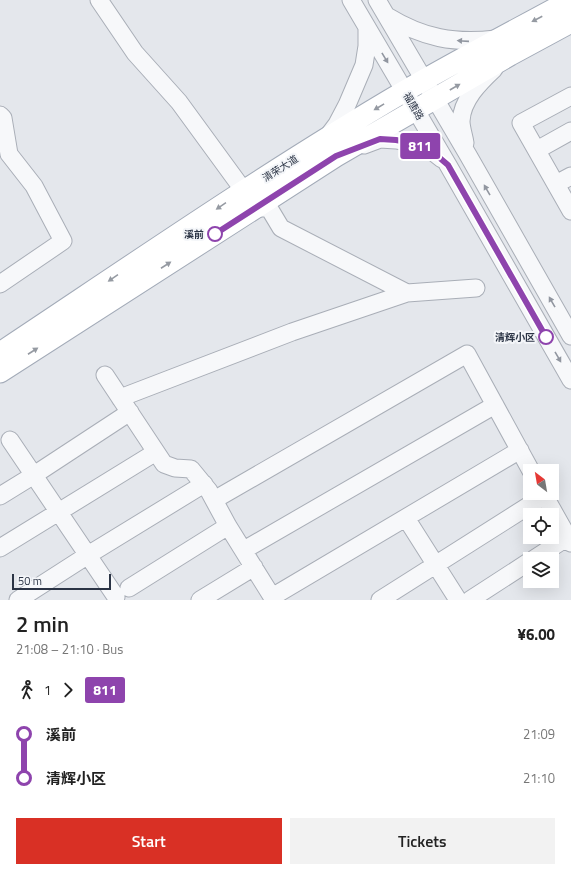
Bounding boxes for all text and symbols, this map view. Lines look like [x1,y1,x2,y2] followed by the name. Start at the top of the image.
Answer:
[531,16,543,22] one-way arrow
[457,38,469,45] one-way arrow
[382,52,389,64] one-way arrow
[449,84,461,91] one-way arrow
[400,90,428,123] street label: 福唐路
[373,104,385,111] one-way arrow
[397,133,443,159] line badge: 811
[408,135,432,156] text: 811
[259,151,301,185] street label: 清荣大道
[484,184,491,195] one-way arrow
[216,202,226,210] one-way arrow
[207,226,223,242] marker: 溪前
[184,227,204,242] place label: 溪前
[160,262,172,269] one-way arrow
[108,274,118,282] one-way arrow
[548,297,555,308] one-way arrow
[538,329,554,345] marker: 清辉小区
[495,330,535,345] place label: 清辉小区
[28,347,38,355] one-way arrow
[554,351,561,362] one-way arrow
[523,464,559,500] north arrow
[523,464,559,588] map controls
[523,508,559,544] button: locate
[523,552,559,588] button: layers
[12,572,111,591] scale bar
[18,573,42,589] text: 50 m
[16,607,69,641] text: 2 min
[518,623,555,646] text: ¥6.00
[16,639,123,659] text: 21:08 – 21:10 · Bus
[16,679,38,701] icon: walk
[57,679,79,701] icon: forward
[93,679,117,700] text: 811
[44,680,51,700] text: 1
[46,723,76,746] text: 溪前
[523,724,555,744] text: 21:09
[46,767,106,790] text: 清辉小区
[523,768,555,788] text: 21:10
[16,818,282,864] button: Start
[290,818,555,864] button: Tickets

